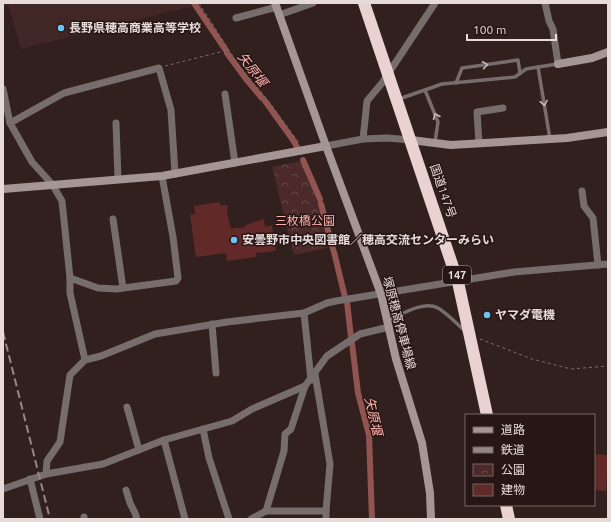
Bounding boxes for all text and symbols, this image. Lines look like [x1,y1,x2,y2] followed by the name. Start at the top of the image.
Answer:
[467,16,556,42] scale bar
[69,21,201,34] place label: 長野県穂高商業高等学校
[56,23,66,33] marker: 長野県穂高商業高等学校
[473,23,506,36] text: 100 m
[235,49,272,90] water label: 矢原堰
[482,61,488,70] one-way arrow
[539,100,548,106] one-way arrow
[432,112,440,119] one-way arrow
[428,162,459,220] street label: 国道147号
[275,214,335,227] park label: 三枚橋公園
[242,233,494,246] place label: 安曇野市中央図書館／穂高交流センターみらい
[229,235,239,245] marker: 安曇野市中央図書館／穂高交流センターみらい
[443,266,471,284] road number: 147
[381,275,418,371] street label: 塚原穂高停車場線
[495,308,555,321] place label: ヤマダ電機
[482,310,492,320] marker: ヤマダ電機
[363,395,386,439] water label: 矢原堰
[465,414,595,506] legend
[501,423,525,436] text: 道路
[501,443,525,456] text: 鉄道
[501,463,525,476] text: 公園
[501,483,525,496] text: 建物

